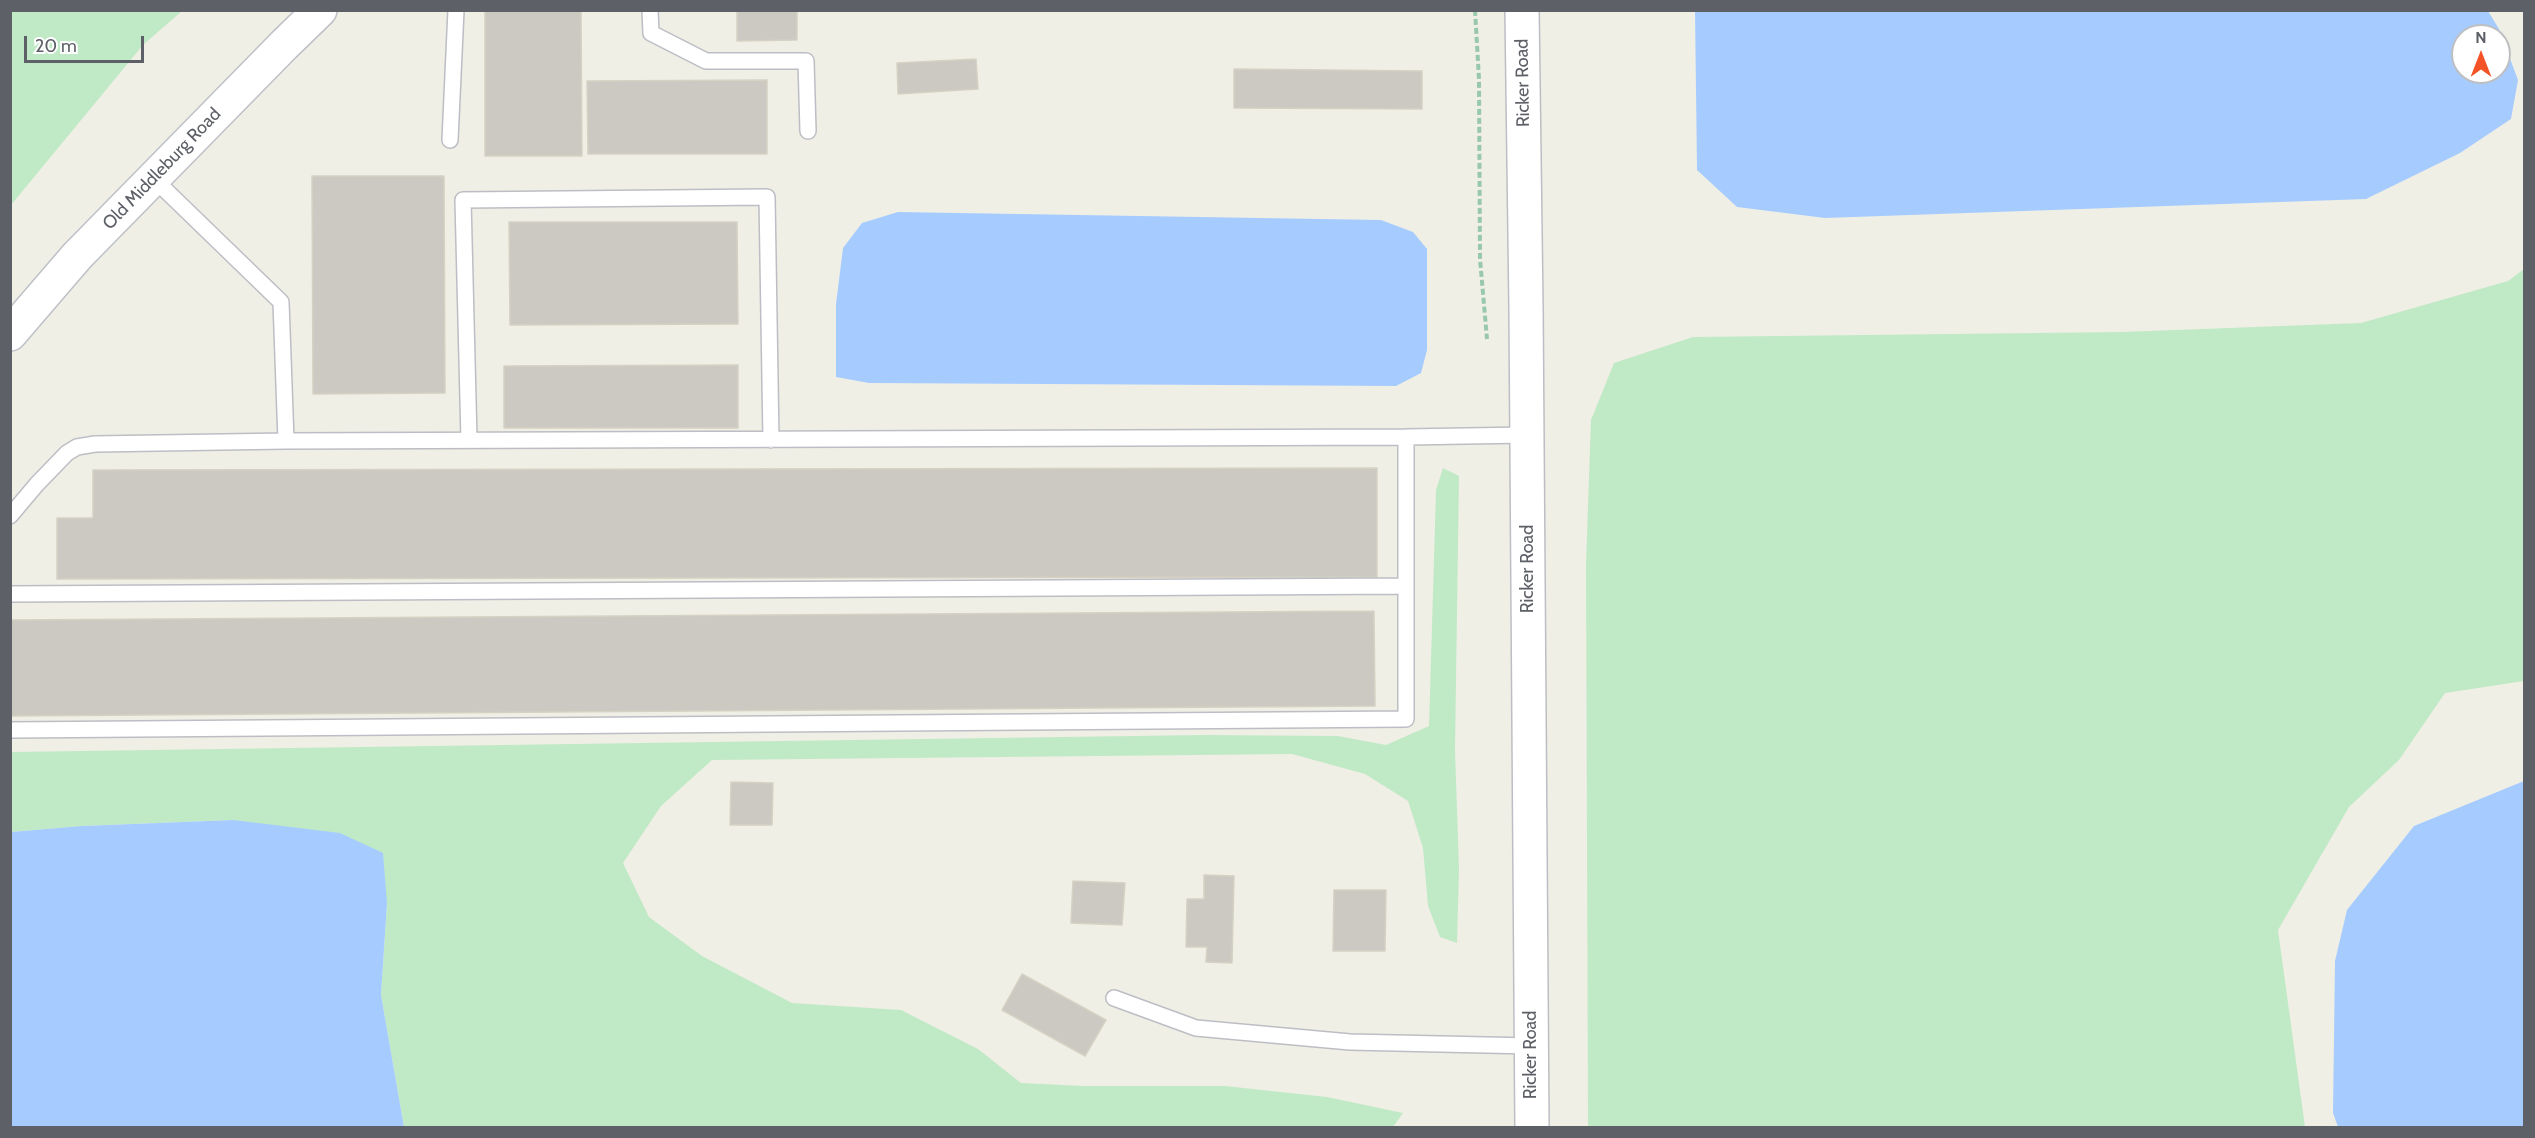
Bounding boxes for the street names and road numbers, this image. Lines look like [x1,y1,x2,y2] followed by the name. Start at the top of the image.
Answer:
[1511,39,1535,127] street label: Ricker Road
[98,104,226,234] street label: Old Middleburg Road
[1517,525,1539,613] street label: Ricker Road
[1520,1011,1542,1099] street label: Ricker Road

